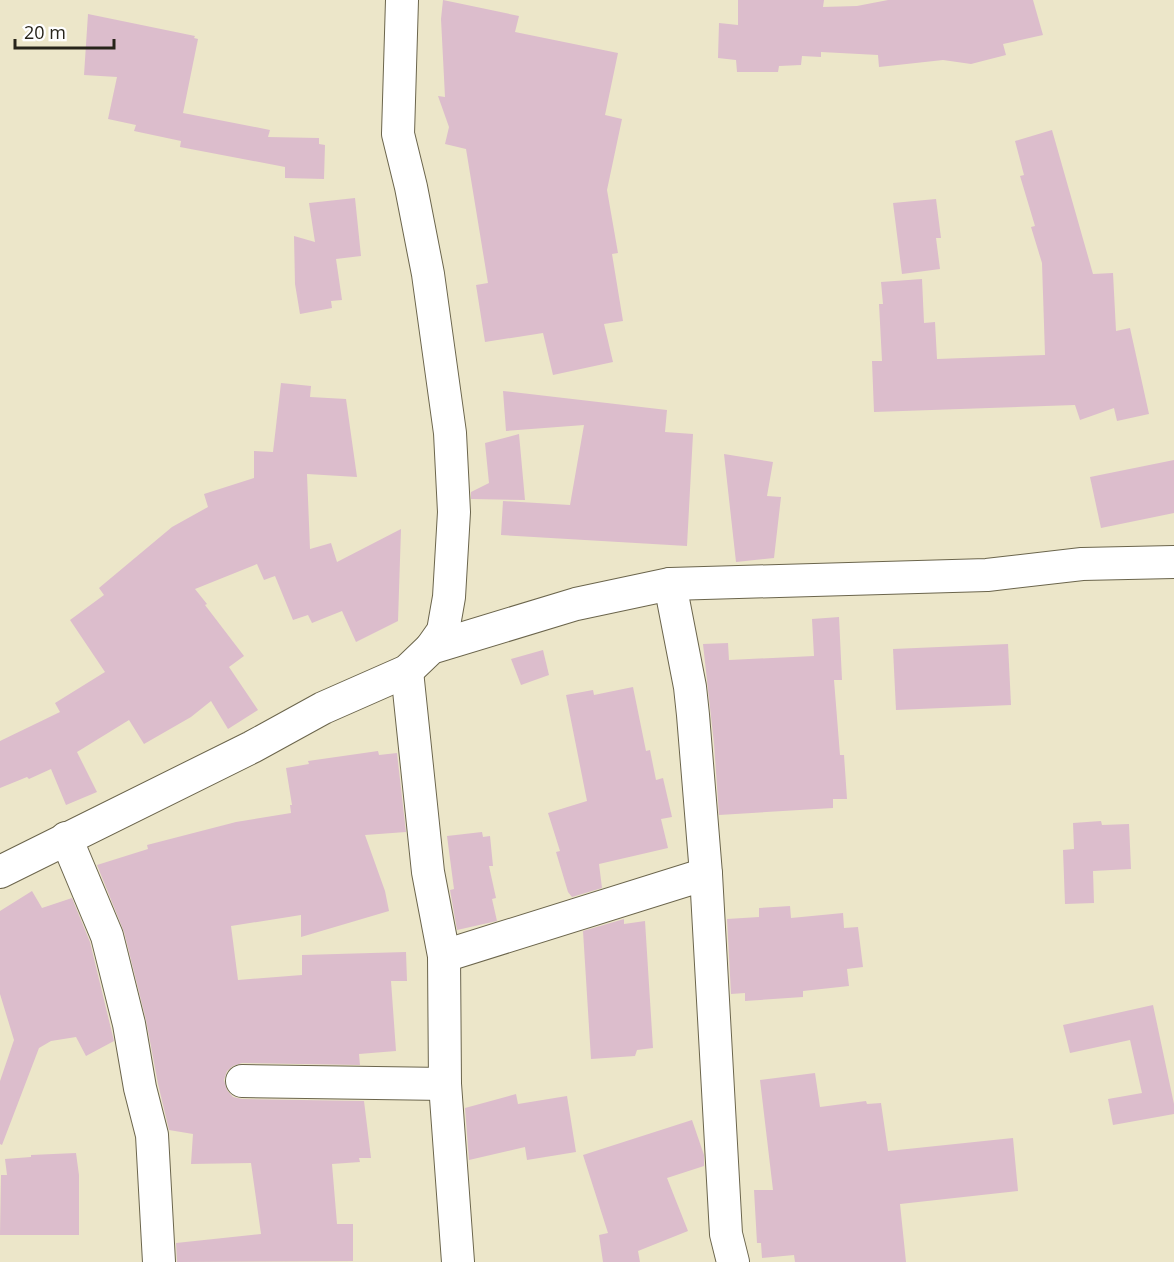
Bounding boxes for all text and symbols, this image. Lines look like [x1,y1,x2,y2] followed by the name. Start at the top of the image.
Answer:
[15,12,114,50] scale bar
[24,20,66,44] text: 20 m

